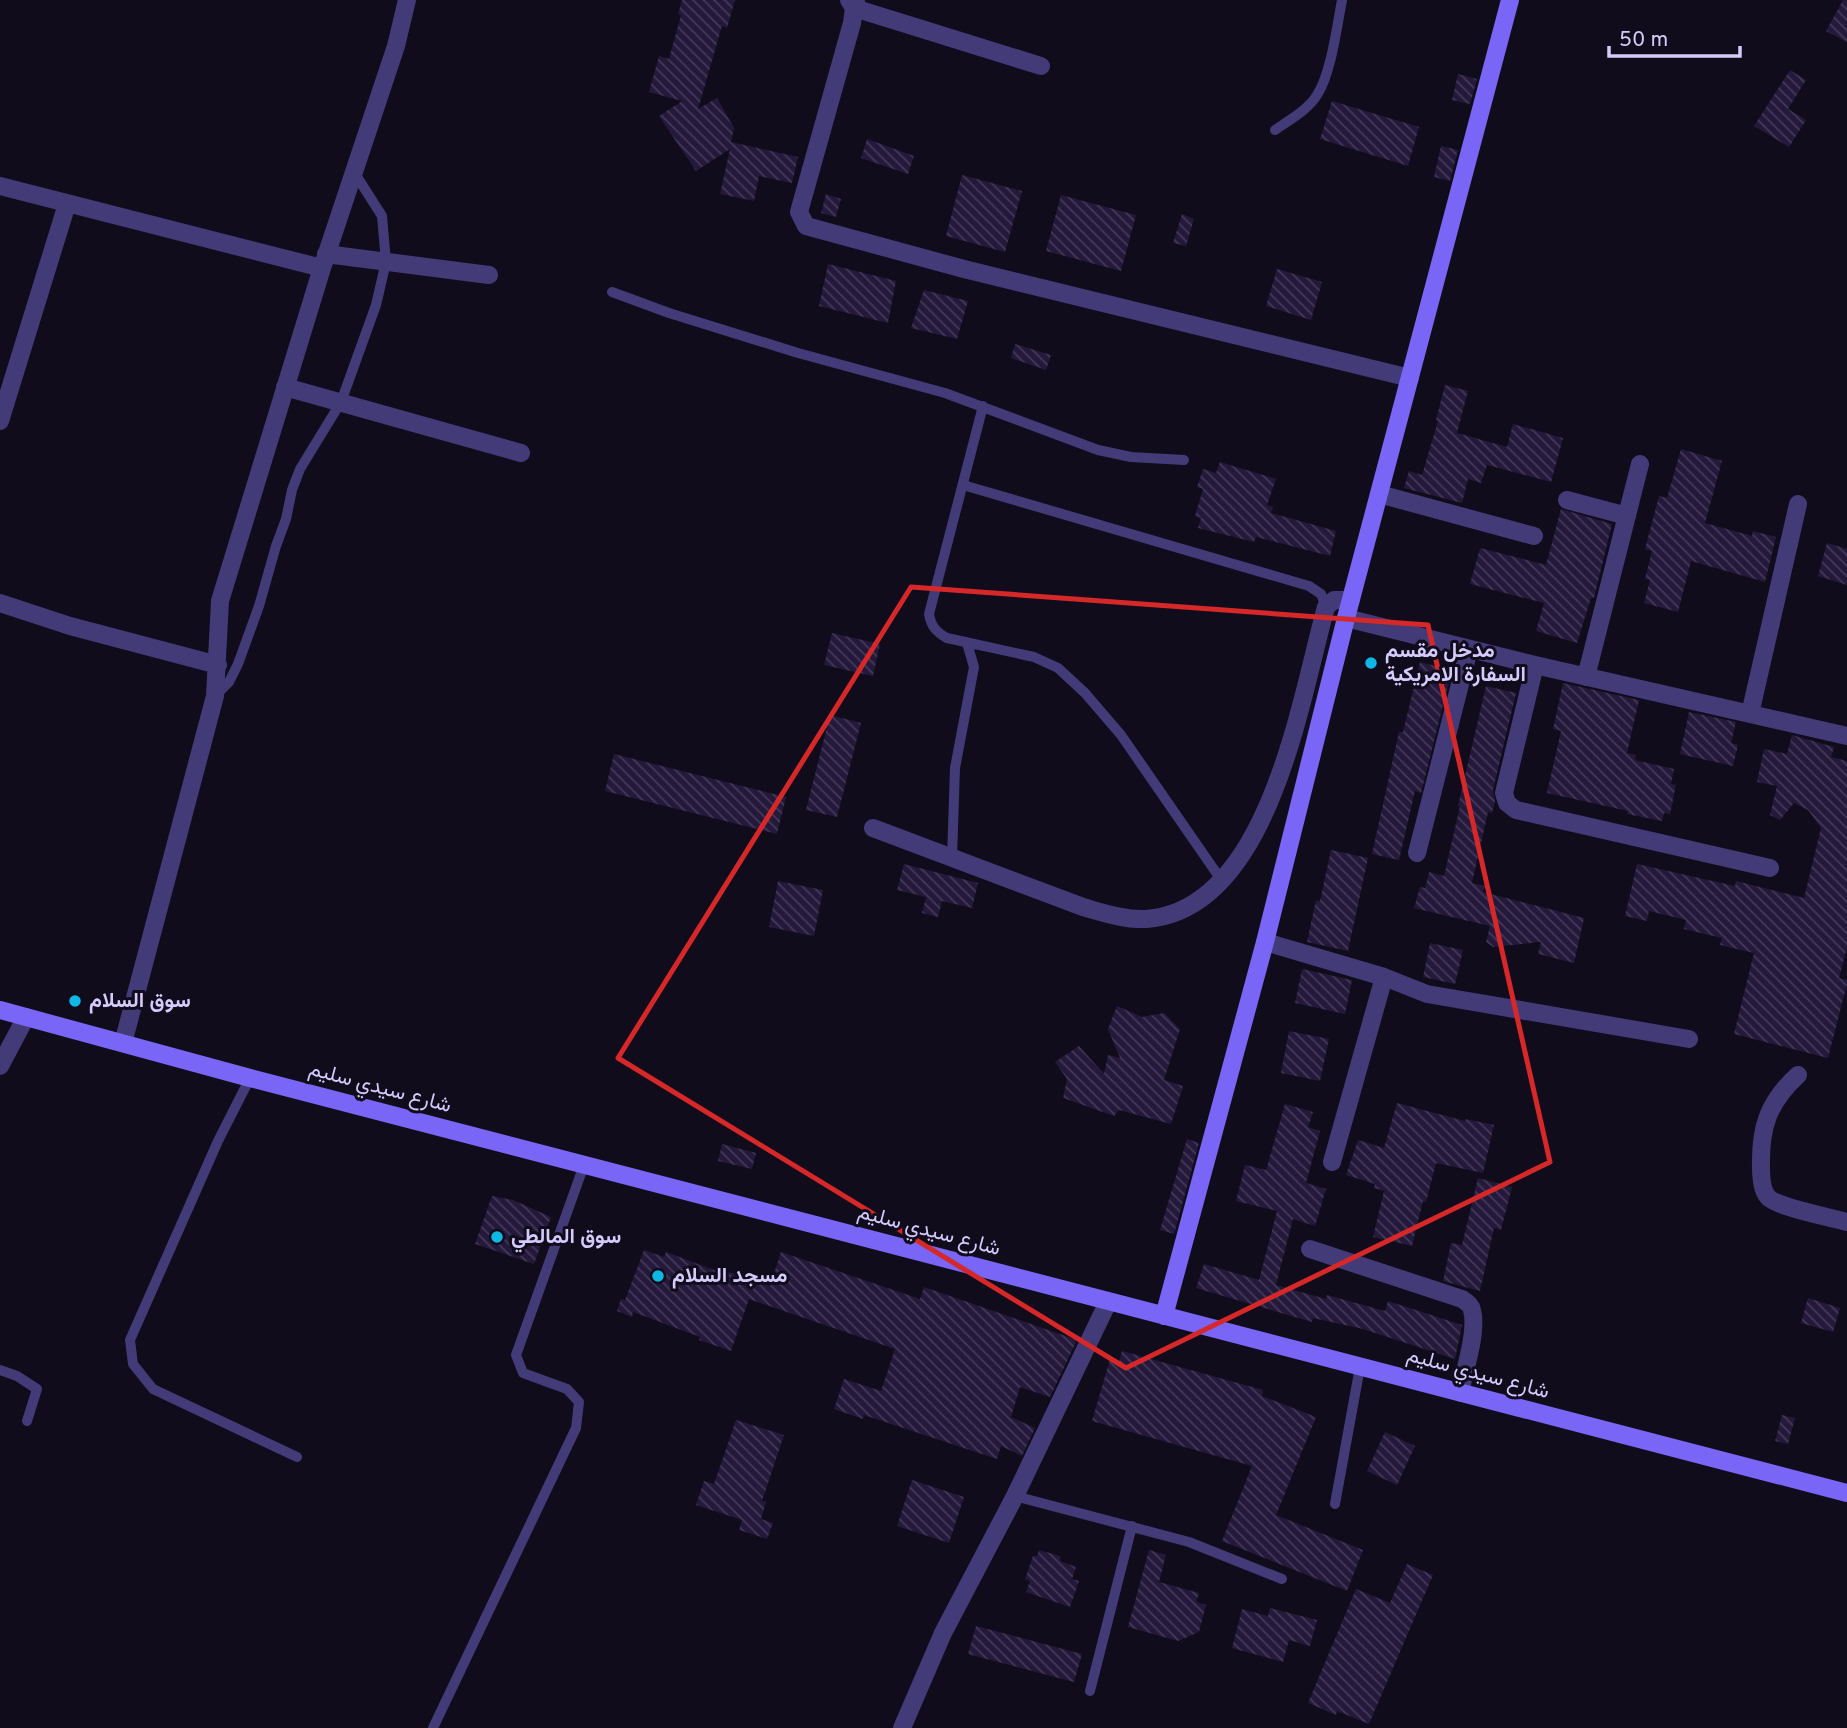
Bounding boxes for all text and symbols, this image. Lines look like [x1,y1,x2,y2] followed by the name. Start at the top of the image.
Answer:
[1609,14,1740,58] scale bar
[1619,27,1668,54] text: 50 m
[1385,638,1526,689] place label: مدخل مقسم السفارة الامريكية
[1363,655,1379,671] marker: مدخل مقسم السفارة الامريكية
[89,988,191,1015] place label: سوق السلام
[67,993,83,1009] marker: سوق السلام
[305,1056,454,1122] street label: شارع سيدي سليم
[854,1199,1003,1265] street label: شارع سيدي سليم
[511,1224,621,1253] place label: سوق المالطي
[489,1229,505,1245] marker: سوق المالطي
[672,1263,787,1290] place label: مسجد السلام
[650,1268,666,1284] marker: مسجد السلام
[1403,1342,1552,1408] street label: شارع سيدي سليم

